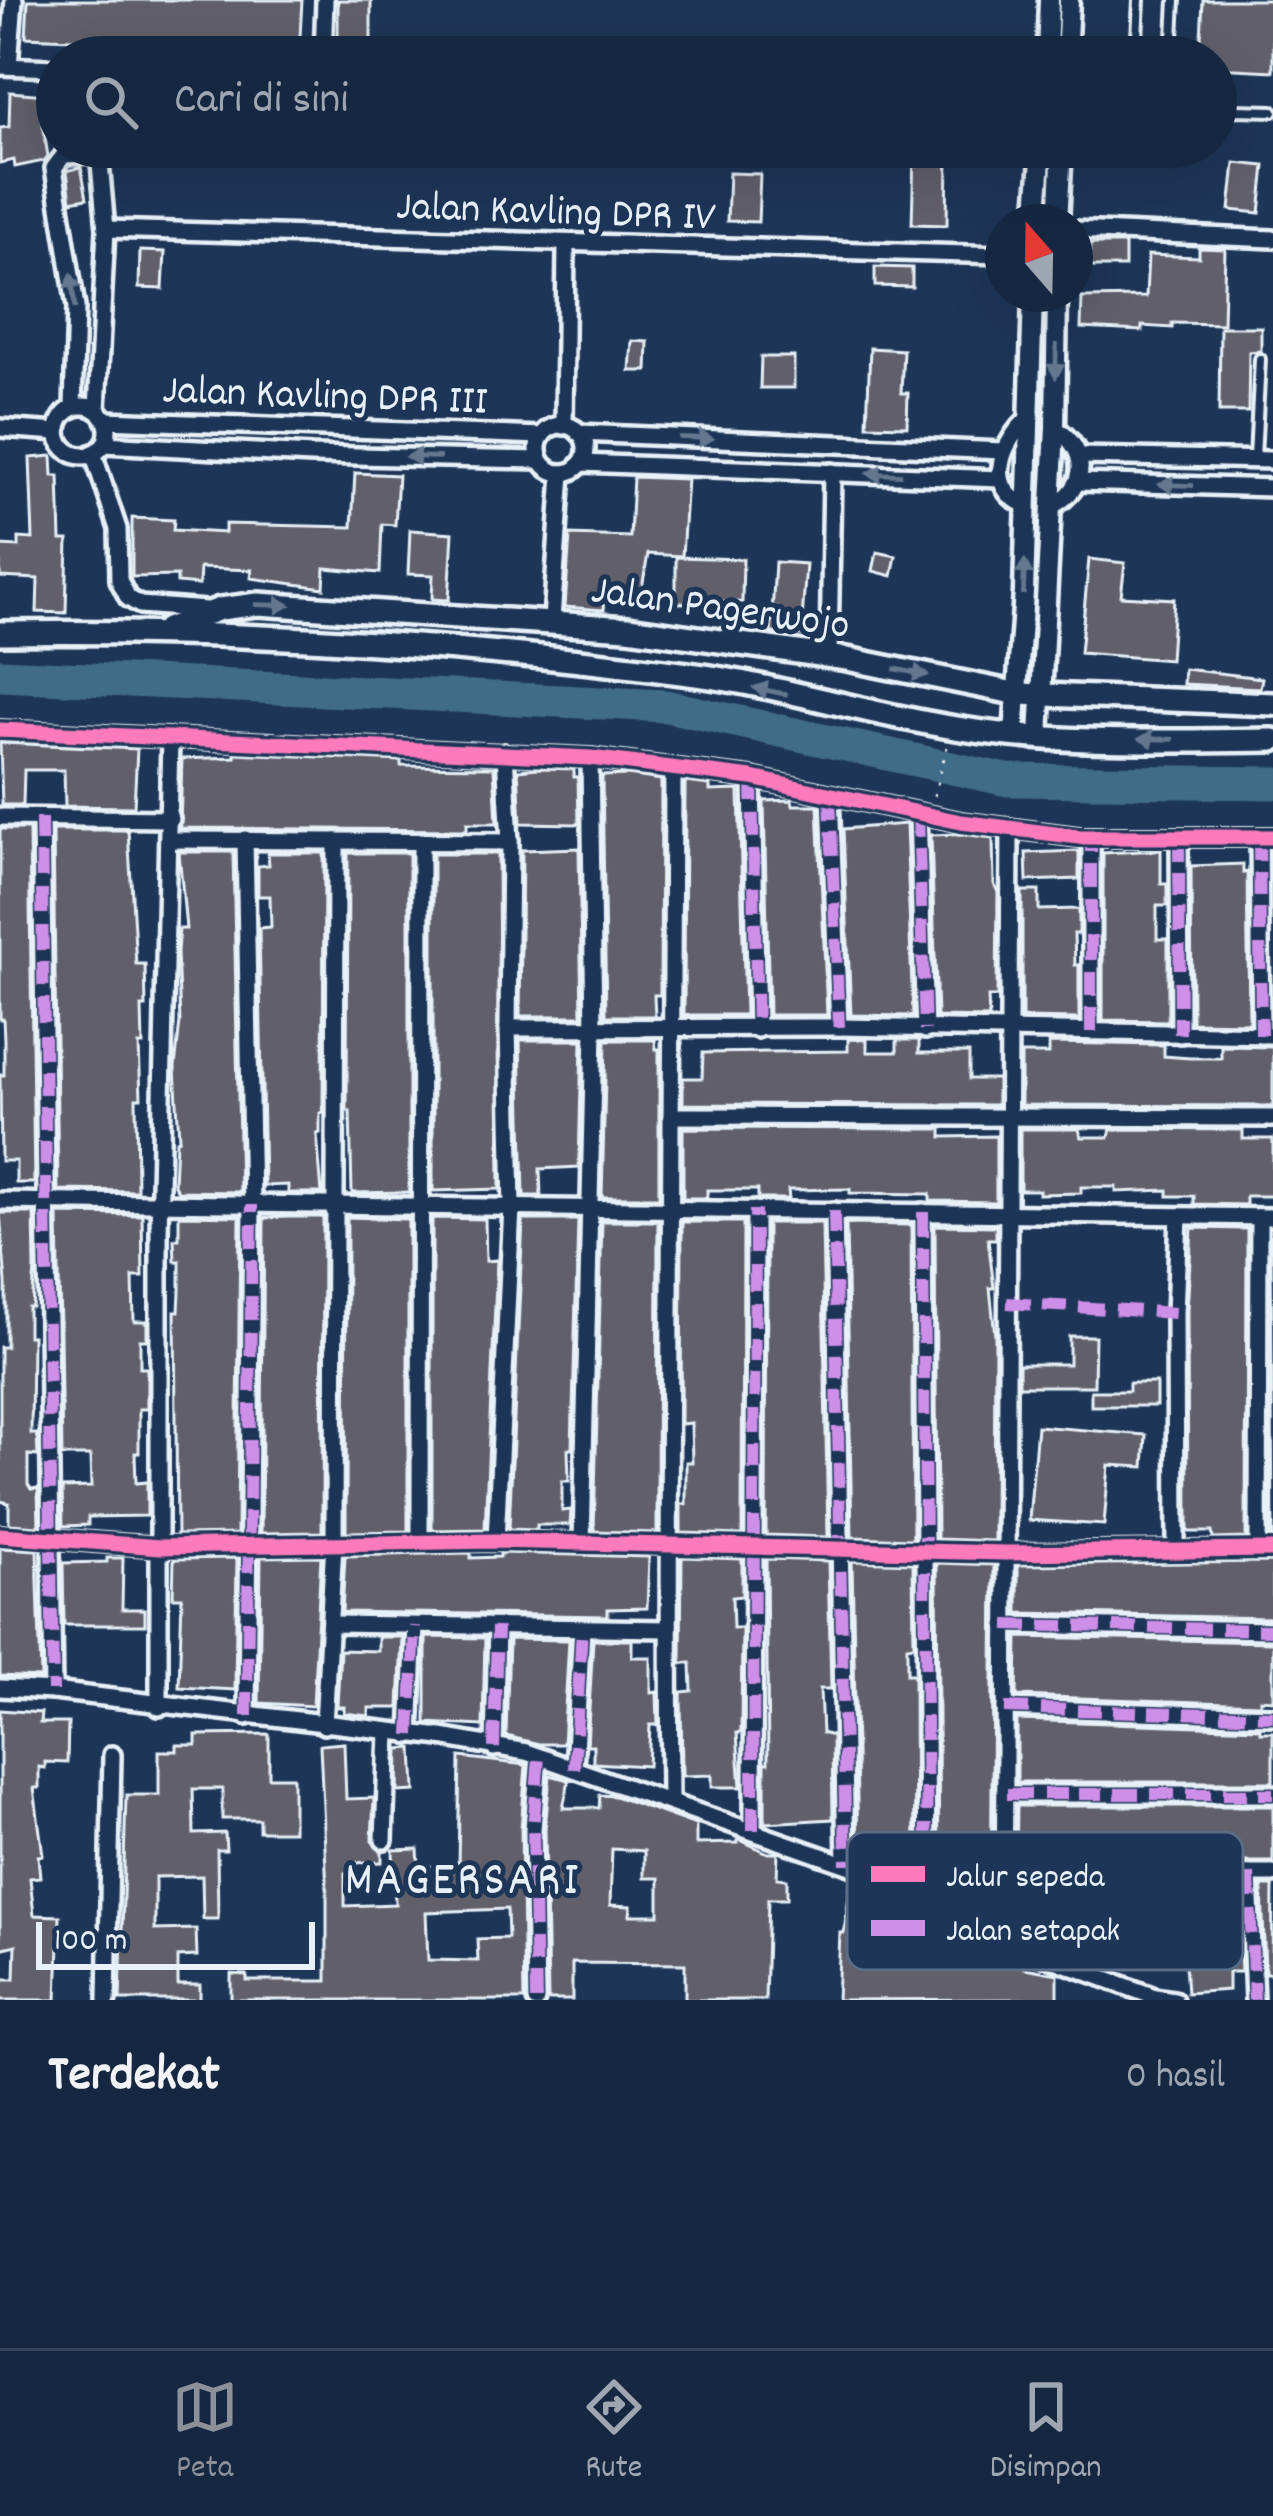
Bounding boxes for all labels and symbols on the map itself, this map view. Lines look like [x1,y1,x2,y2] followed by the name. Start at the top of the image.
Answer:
[395,179,716,251] street label: Jalan Kavling DPR IV
[985,204,1093,312] north arrow
[63,272,82,309] one-way arrow
[1046,343,1066,381] one-way arrow
[161,363,488,435] street label: Jalan Kavling DPR III
[678,429,716,448] one-way arrow
[403,448,441,467] one-way arrow
[864,465,902,484] one-way arrow
[1156,475,1194,494] one-way arrow
[1015,557,1034,595] one-way arrow
[587,563,853,659] street label: Jalan Pagerwojo
[255,596,293,615] one-way arrow
[892,663,930,682] one-way arrow
[751,680,789,699] one-way arrow
[1136,729,1174,749] one-way arrow
[847,1832,1243,1970] legend
[345,1849,581,1918] district label: MAGERSARI
[946,1856,1105,1903] text: Jalur sepeda
[946,1910,1120,1957] text: Jalan setapak
[36,1916,315,1969] scale bar

